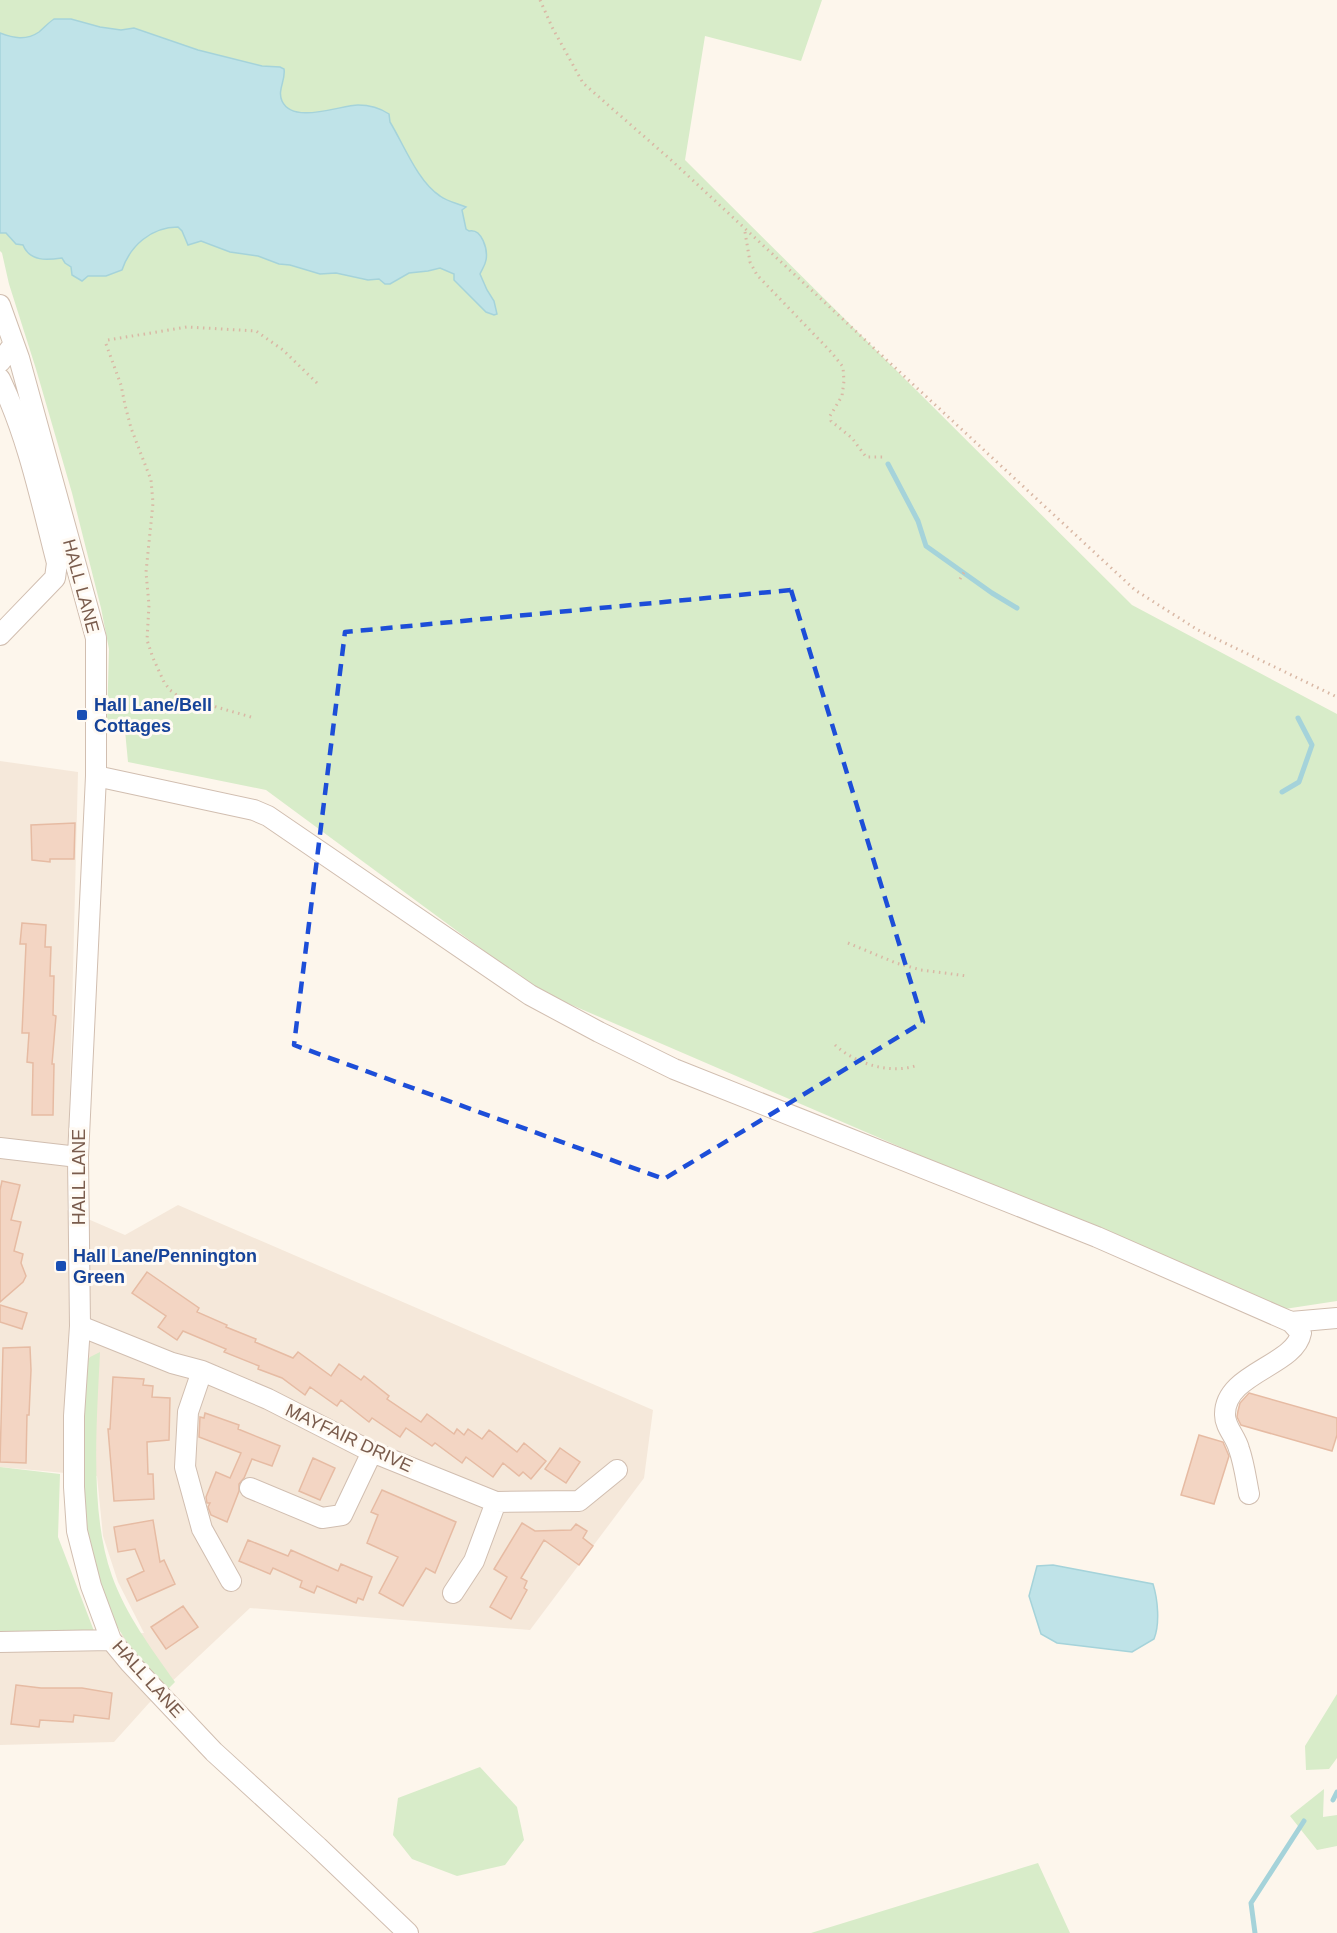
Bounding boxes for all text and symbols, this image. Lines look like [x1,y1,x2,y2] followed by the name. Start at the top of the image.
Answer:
[59,537,103,635] street label: HALL LANE
[94,695,212,736] place label: Hall Lane/Bell Cottages
[75,708,89,722] marker: Hall Lane/Bell Cottages
[69,1129,89,1225] street label: HALL LANE
[73,1246,257,1287] place label: Hall Lane/Pennington Green
[54,1259,68,1273] marker: Hall Lane/Pennington Green
[282,1400,416,1476] street label: MAYFAIR DRIVE
[108,1636,188,1722] street label: HALL LANE

